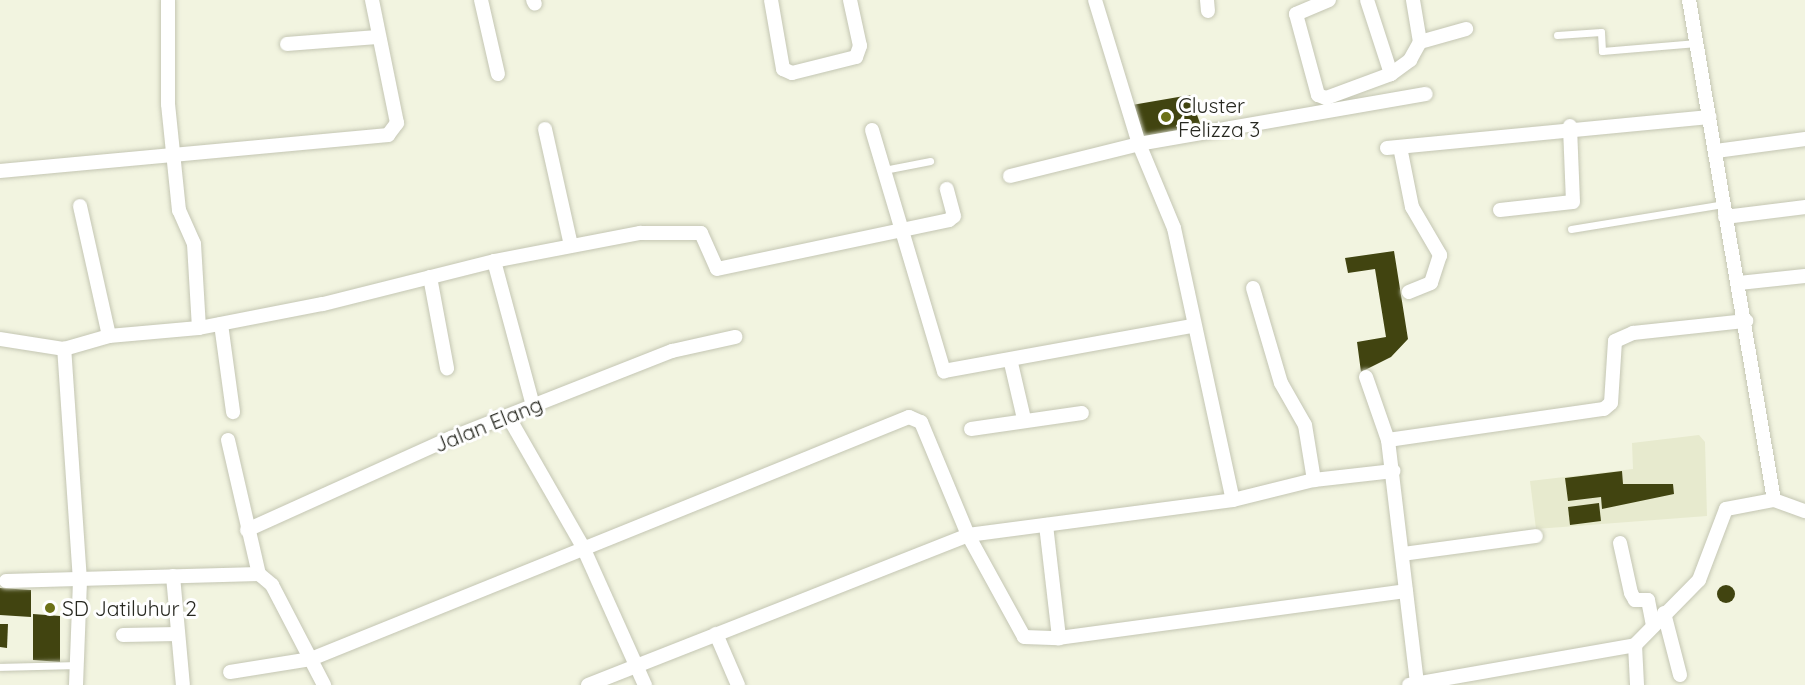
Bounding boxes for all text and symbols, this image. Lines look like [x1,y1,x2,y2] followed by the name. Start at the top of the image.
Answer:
[1178,92,1260,142] place label: Cluster Felizza 3
[1159,110,1173,124] marker: Cluster Felizza 3
[430,391,546,457] street label: Jalan Elang
[62,595,197,621] place label: SD Jatiluhur 2
[43,601,57,615] marker: SD Jatiluhur 2

